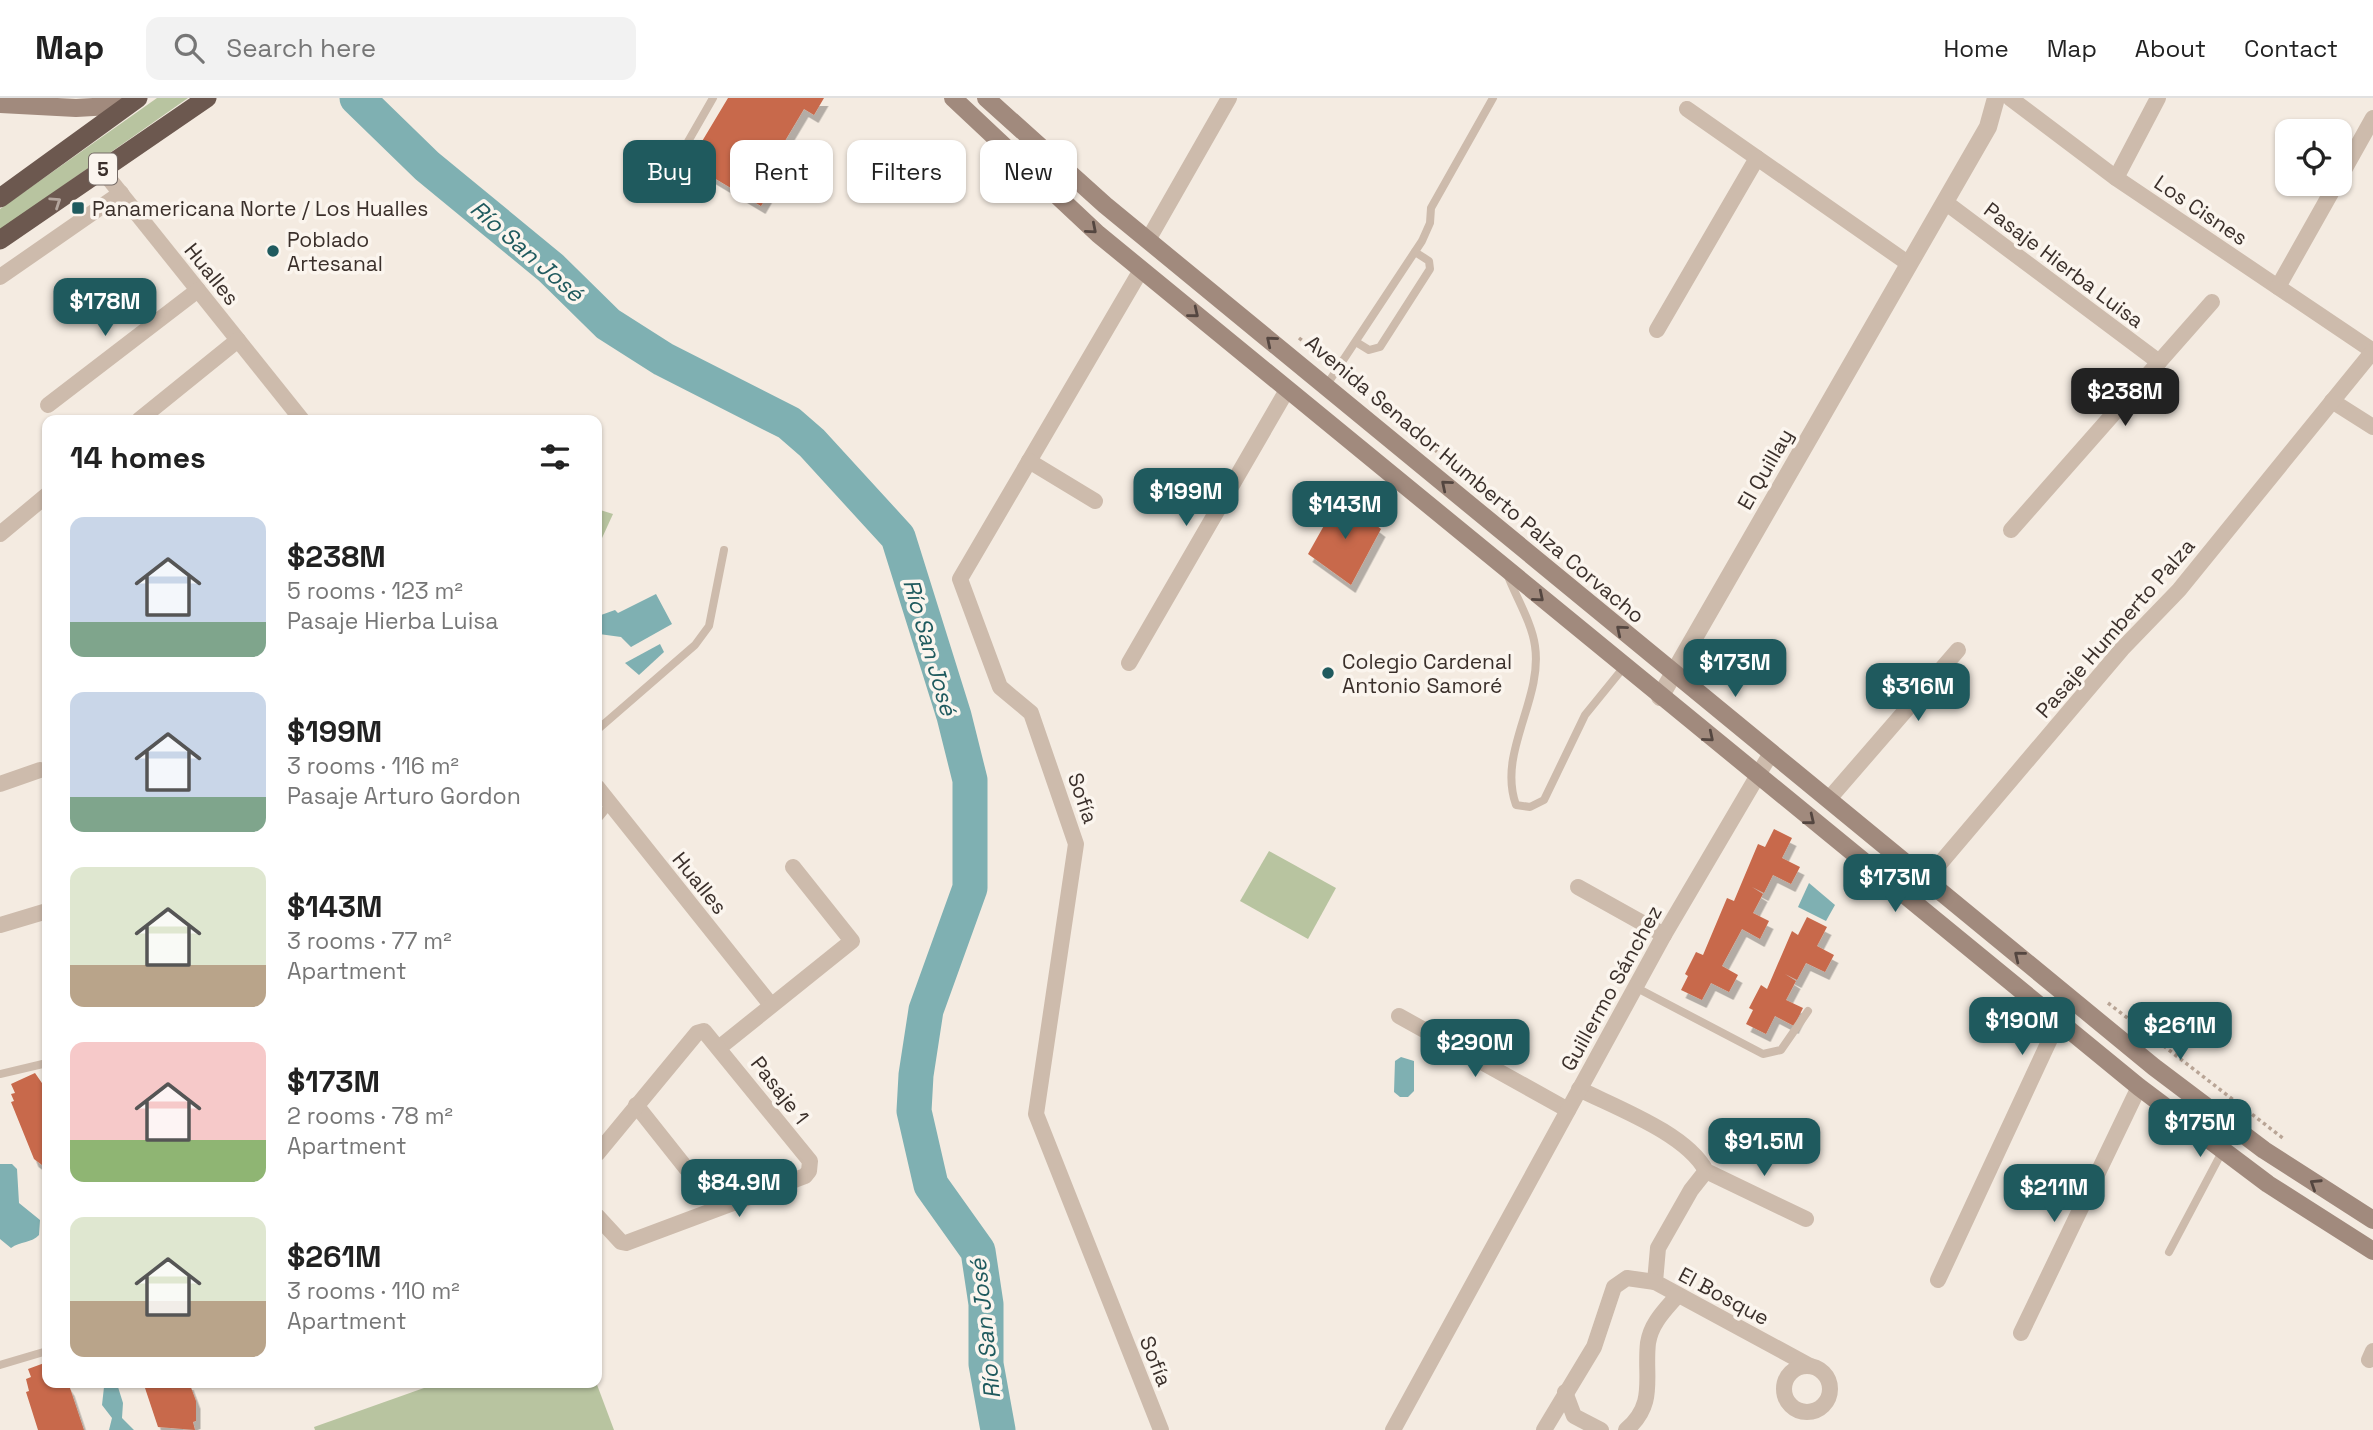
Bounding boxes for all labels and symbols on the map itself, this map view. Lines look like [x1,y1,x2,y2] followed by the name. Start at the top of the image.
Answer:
[89,153,117,184] road number: 5
[2149,169,2253,251] street label: Los Cisnes
[464,194,591,309] water label: Río San José
[92,195,428,222] place label: Panamericana Norte / Los Hualles
[1979,196,2149,334] street label: Pasaje Hierba Luisa
[48,198,61,210] one-way arrow
[70,200,86,216] marker: Panamericana Norte / Los Hualles
[1084,221,1097,233] one-way arrow
[287,226,383,277] place label: Poblado Artesanal
[179,237,245,311] street label: Hualles
[265,243,281,259] marker: Poblado Artesanal
[56,278,154,338] pin: $178M
[1185,305,1198,317] one-way arrow
[1300,329,1650,629] street label: Avenida Senador Humberto Palza Corvacho
[1266,336,1278,349] one-way arrow
[2076,368,2174,428] pin: $238M
[1731,424,1799,514] street label: El Quillay
[1137,468,1235,528] pin: $199M
[1441,481,1454,494] one-way arrow
[1296,482,1394,541] pin: $143M
[2030,533,2200,723] street label: Pasaje Humberto Palza
[896,575,964,720] water label: Río San José
[1530,589,1543,601] one-way arrow
[1617,626,1630,638] one-way arrow
[1686,640,1784,699] pin: $173M
[1342,648,1512,699] place label: Colegio Cardenal Antonio Samoré
[1869,664,1967,723] pin: $316M
[1320,665,1336,681] marker: Colegio Cardenal Antonio Samoré
[1701,728,1713,741] one-way arrow
[1062,769,1104,827] street label: Sofía
[1802,811,1814,824] one-way arrow
[667,846,733,920] street label: Hualles
[1846,854,1944,914] pin: $173M
[1554,900,1668,1076] street label: Guillermo Sánchez
[2014,952,2027,964] one-way arrow
[1973,998,2071,1057] pin: $190M
[2131,1002,2229,1062] pin: $261M
[1426,1020,1524,1079] pin: $290M
[745,1050,815,1130] street label: Pasaje 1
[2151,1100,2249,1159] pin: $175M
[1707,1118,1821,1178] pin: $91.5M
[682,1160,796,1219] pin: $84.9M
[2005,1164,2103,1224] pin: $211M
[2310,1179,2323,1192] one-way arrow
[963,1256,1007,1400] water label: Río San José
[1674,1261,1774,1331] street label: El Bosque
[1134,1332,1178,1390] street label: Sofía

